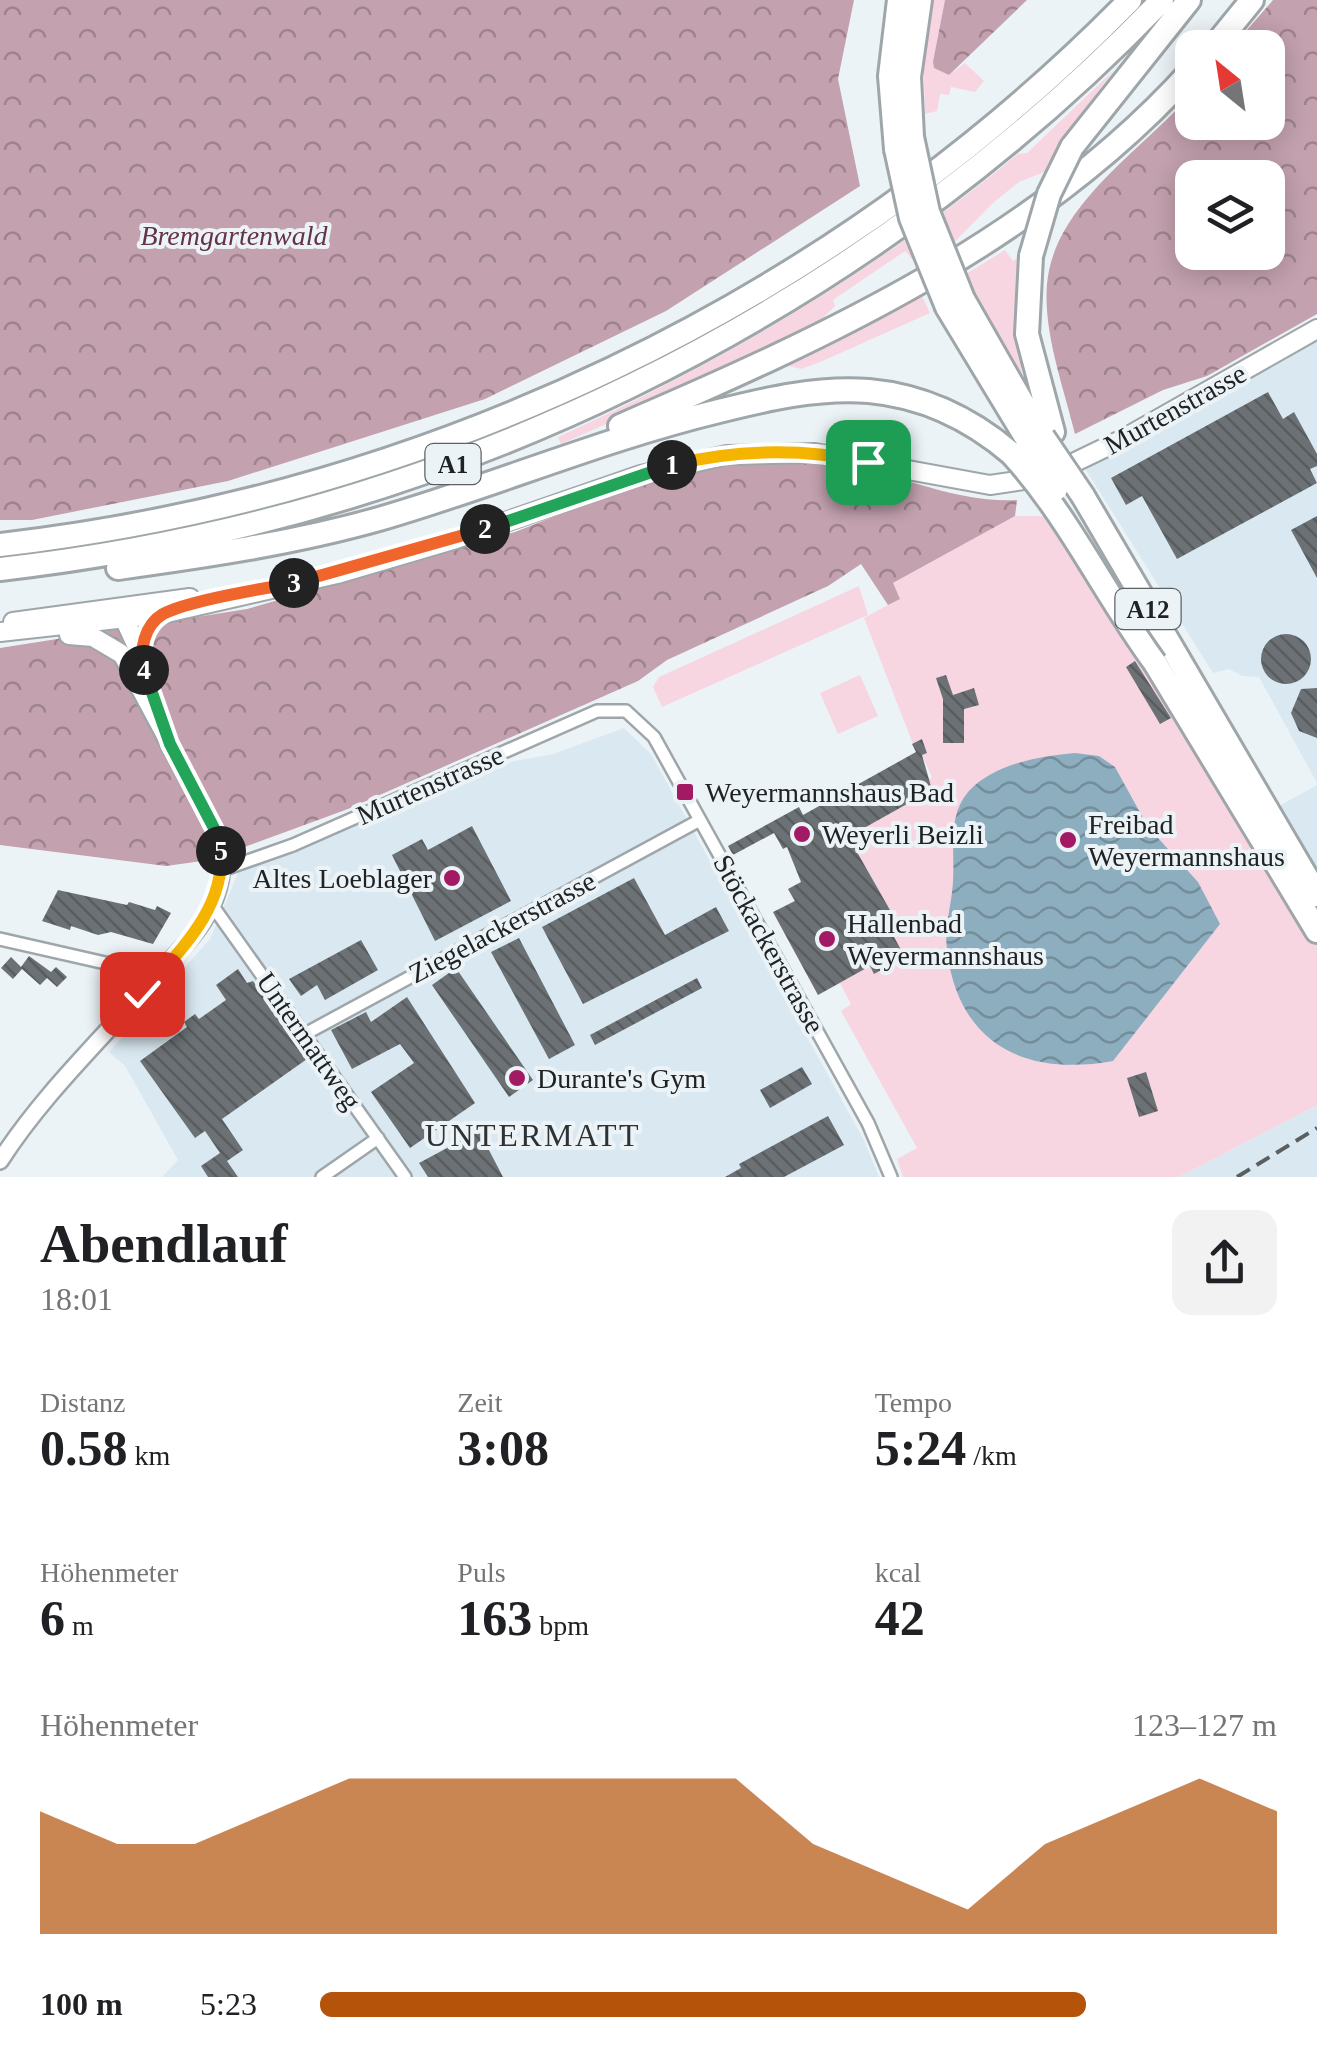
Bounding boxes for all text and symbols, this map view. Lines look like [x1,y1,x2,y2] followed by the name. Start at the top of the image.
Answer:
[1175,30,1285,140] north arrow
[1175,30,1285,270] map controls
[1175,160,1285,270] button: layers
[140,220,329,251] park label: Bremgartenwald
[1099,357,1251,461] street label: Murtenstrasse
[826,420,911,505] pin
[841,435,896,490] icon: arrive
[647,440,697,490] pin: 1
[426,444,480,484] road number: A1
[665,449,679,480] text: 1
[460,504,510,554] pin: 2
[478,513,492,544] text: 2
[269,558,319,608] pin: 3
[287,567,301,598] text: 3
[1116,589,1180,629] road number: A12
[119,645,169,695] pin: 4
[137,654,151,685] text: 4
[352,739,508,831] street label: Murtenstrasse
[705,777,954,808] place label: Weyermannshaus Bad
[674,781,696,803] marker: Weyermannshaus Bad
[1088,809,1285,872] place label: Freibad Weyermannshaus
[822,819,984,850] place label: Weyerli Beizli
[791,823,813,845] marker: Weyerli Beizli
[196,826,246,876] pin: 5
[1057,829,1079,851] marker: Freibad Weyermannshaus
[214,835,228,866] text: 5
[707,849,831,1039] street label: Stöckackerstrasse
[252,863,433,894] place label: Altes Loeblager
[403,865,601,989] street label: Ziegelackerstrasse
[441,867,463,889] marker: Altes Loeblager
[847,908,1044,971] place label: Hallenbad Weyermannshaus
[816,928,838,950] marker: Hallenbad Weyermannshaus
[100,952,185,1037] pin
[115,967,170,1022] icon: check
[250,967,368,1115] street label: Untermattweg
[537,1063,706,1094] place label: Durante's Gym
[506,1067,528,1089] marker: Durante's Gym
[425,1117,641,1153] district label: UNTERMATT
[1172,1210,1277,1315] button: share
[40,1213,288,1274] text: Abendlauf
[40,1281,113,1317] text: 18:01
[40,1387,126,1418] text: Distanz
[457,1387,502,1418] text: Zeit
[875,1387,952,1418] text: Tempo
[40,1420,128,1476] text: 0.58
[457,1420,549,1476] text: 3:08
[875,1420,966,1476] text: 5:24
[128,1440,170,1471] text: km
[966,1440,1017,1471] text: /km
[40,1557,178,1588] text: Höhenmeter
[457,1557,506,1588] text: Puls
[875,1557,921,1588] text: kcal
[40,1590,65,1646] text: 6
[457,1590,532,1646] text: 163
[875,1590,925,1646] text: 42
[65,1610,94,1641] text: m
[532,1610,589,1641] text: bpm
[40,1707,198,1743] text: Höhenmeter
[1132,1707,1277,1743] text: 123–127 m
[40,1986,123,2022] text: 100 m
[200,1986,257,2022] text: 5:23

